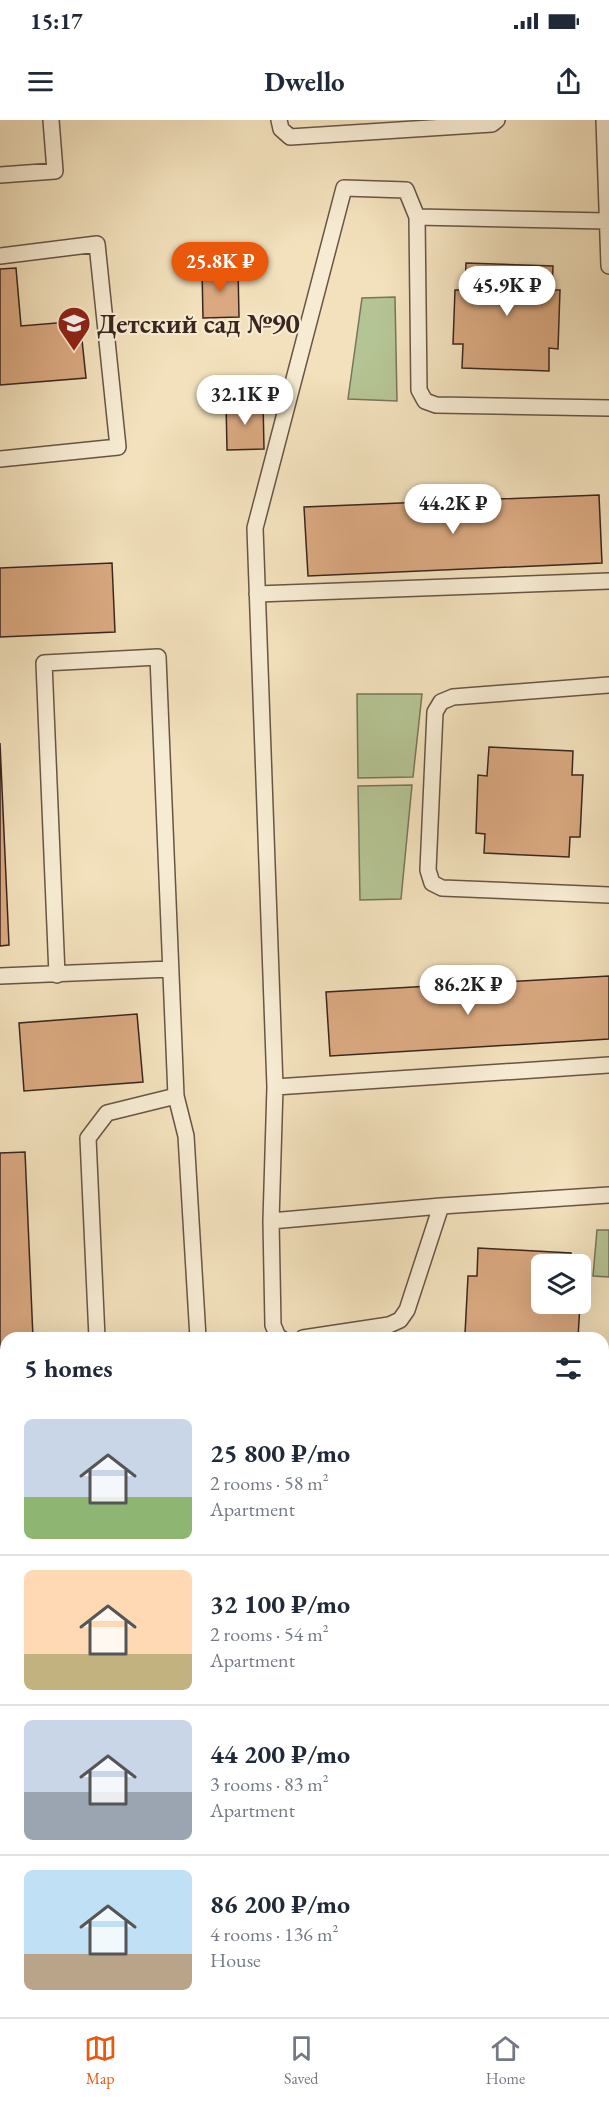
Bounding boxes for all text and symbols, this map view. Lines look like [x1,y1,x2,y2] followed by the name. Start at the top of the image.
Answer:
[30,7,83,36] text: 15:17
[264,64,345,99] text: Dwello
[24,65,57,98] icon: menu
[552,65,585,98] icon: share
[165,242,275,293] pin: 25.8K ₽
[186,248,254,274] text: 25.8K ₽
[452,266,562,317] pin: 45.9K ₽
[473,272,541,298] text: 45.9K ₽
[56,305,92,352] school or university icon: Детский сад №90
[97,306,300,341] place label: Детский сад №90
[190,375,300,426] pin: 32.1K ₽
[211,381,279,407] text: 32.1K ₽
[398,484,508,535] pin: 44.2K ₽
[419,490,487,516] text: 44.2K ₽
[413,965,523,1016] pin: 86.2K ₽
[434,971,502,997] text: 86.2K ₽
[531,1254,591,1314] map controls
[531,1254,591,1314] button: layers
[24,1351,113,1385] text: 5 homes
[552,1352,585,1385] icon: filters
[210,1436,350,1470] text: 25 800 ₽/mo
[72,1443,144,1515] icon: home
[210,1470,329,1496] text: 2 rooms · 58 m²
[210,1496,295,1522] text: Apartment
[210,1587,350,1621] text: 32 100 ₽/mo
[72,1594,144,1666] icon: home
[210,1621,329,1647] text: 2 rooms · 54 m²
[210,1647,295,1673] text: Apartment
[210,1737,350,1771] text: 44 200 ₽/mo
[72,1744,144,1816] icon: home
[210,1771,329,1797] text: 3 rooms · 83 m²
[210,1797,295,1823] text: Apartment
[210,1887,350,1921] text: 86 200 ₽/mo
[72,1894,144,1966] icon: home
[210,1921,338,1947] text: 4 rooms · 136 m²
[210,1947,261,1973] text: House
[84,2032,117,2089] tab: Map
[284,2032,318,2089] tab: Saved
[486,2032,525,2089] tab: Home

